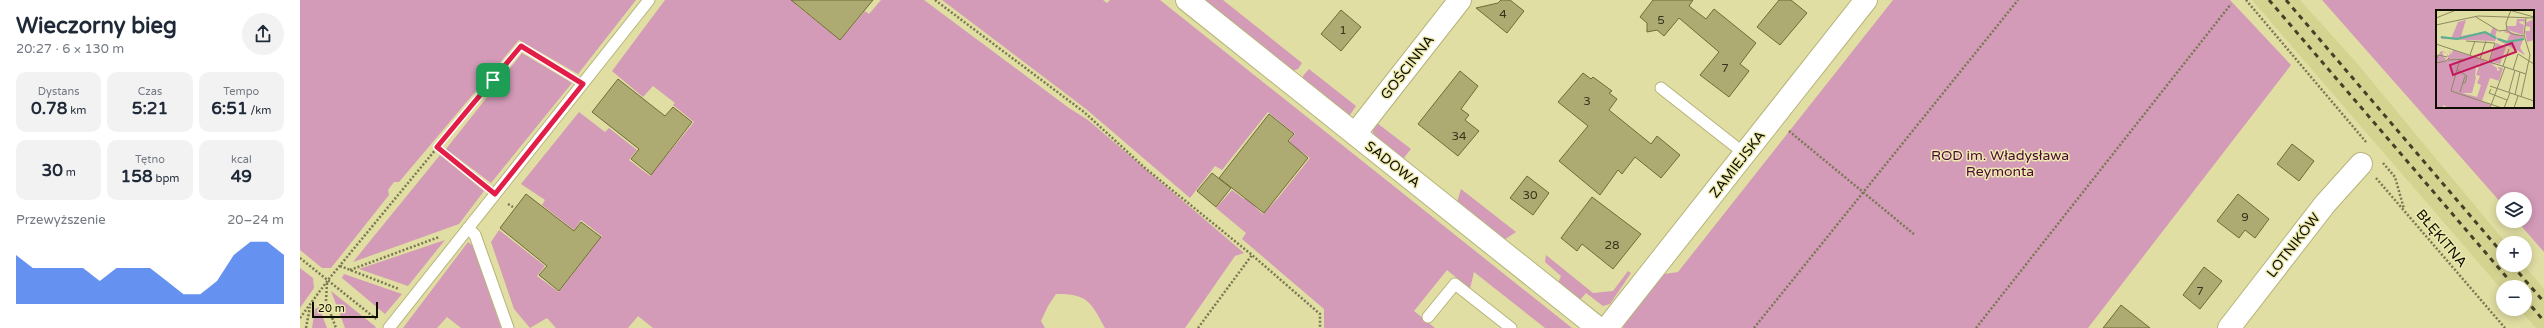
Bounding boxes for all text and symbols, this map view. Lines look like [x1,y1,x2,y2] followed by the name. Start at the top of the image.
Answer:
[1499,7,1507,21] house number: 4
[2436,10,2534,108] inset map
[16,13,177,39] text: Wieczorny bieg
[242,13,284,55] button: share
[1657,13,1665,27] house number: 5
[1339,23,1347,37] house number: 1
[1377,32,1438,103] street label: GOŚCINNA
[16,41,124,57] text: 20:27 · 6 × 130 m
[1721,61,1729,75] house number: 7
[476,63,510,97] pin
[482,69,504,91] icon: arrive
[38,85,80,98] text: Dystans
[138,85,162,98] text: Czas
[223,85,259,98] text: Tempo
[1583,94,1591,108] house number: 3
[31,98,67,119] text: 0.78
[132,98,168,119] text: 5:21
[211,98,248,119] text: 6:51
[67,104,86,117] text: km
[248,104,271,117] text: /km
[1706,127,1769,201] street label: ZAMIEJSKA
[1451,129,1467,143] house number: 34
[1362,138,1424,191] street label: SADOWA
[1931,147,2069,180] park label: ROD im. Władysława Reymonta
[135,153,165,166] text: Tętno
[231,153,252,166] text: kcal
[42,160,63,181] text: 30
[63,166,76,179] text: m
[121,166,153,187] text: 158
[231,166,252,187] text: 49
[153,172,179,185] text: bpm
[1522,188,1538,202] house number: 30
[2496,192,2532,316] map controls
[2496,192,2532,228] button: layers
[2412,206,2471,271] street label: BŁĘKITNA
[2241,210,2249,224] house number: 9
[2263,210,2324,281] street label: LOTNIKÓW
[16,212,106,228] text: Przewyższenie
[227,212,284,228] text: 20–24 m
[2496,236,2532,272] button: +
[1604,238,1620,252] house number: 28
[2496,280,2532,316] button: −
[2196,284,2204,298] house number: 7
[312,300,378,319] scale bar
[318,302,345,315] text: 20 m

